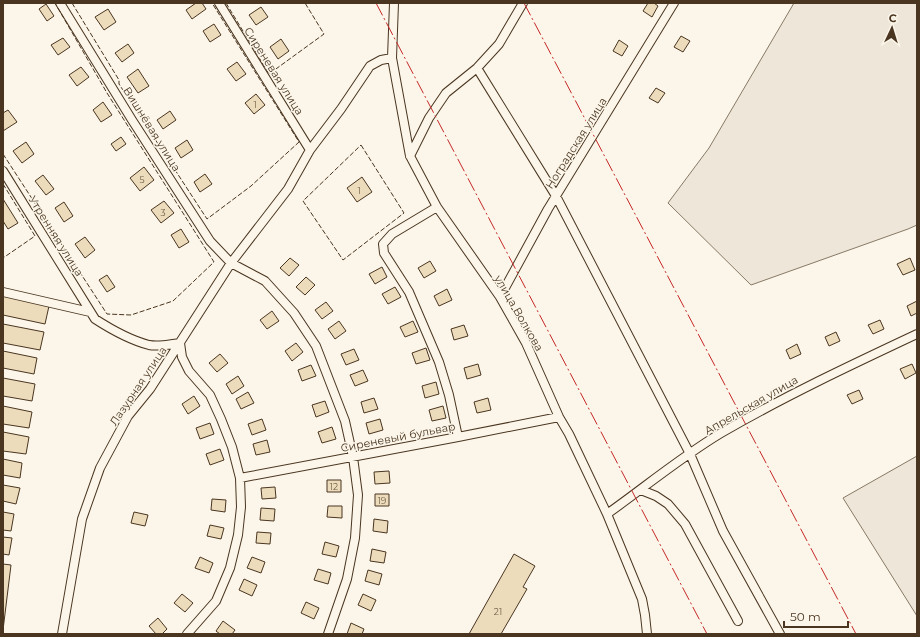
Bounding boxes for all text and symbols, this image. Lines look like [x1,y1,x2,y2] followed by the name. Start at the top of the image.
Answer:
[872,8,912,48] north arrow
[888,11,897,25] text: С
[241,24,307,118] street label: Сиреневая улица
[120,84,184,174] street label: Вишнёвая улица
[542,95,610,191] street label: Ноградская улица
[253,99,257,110] house number: 1
[139,174,145,185] house number: 5
[357,185,361,196] house number: 1
[26,193,86,279] street label: Утренняя улица
[160,207,166,218] house number: 3
[491,272,546,354] street label: улица Волкова
[106,344,170,428] street label: Лазурная улица
[702,373,800,437] street label: Апрельская улица
[339,419,457,455] street label: Сиреневый бульвар
[330,481,338,492] house number: 12
[378,495,387,506] house number: 19
[784,603,848,629] scale bar
[494,606,502,617] house number: 21
[790,609,821,624] text: 50 m

